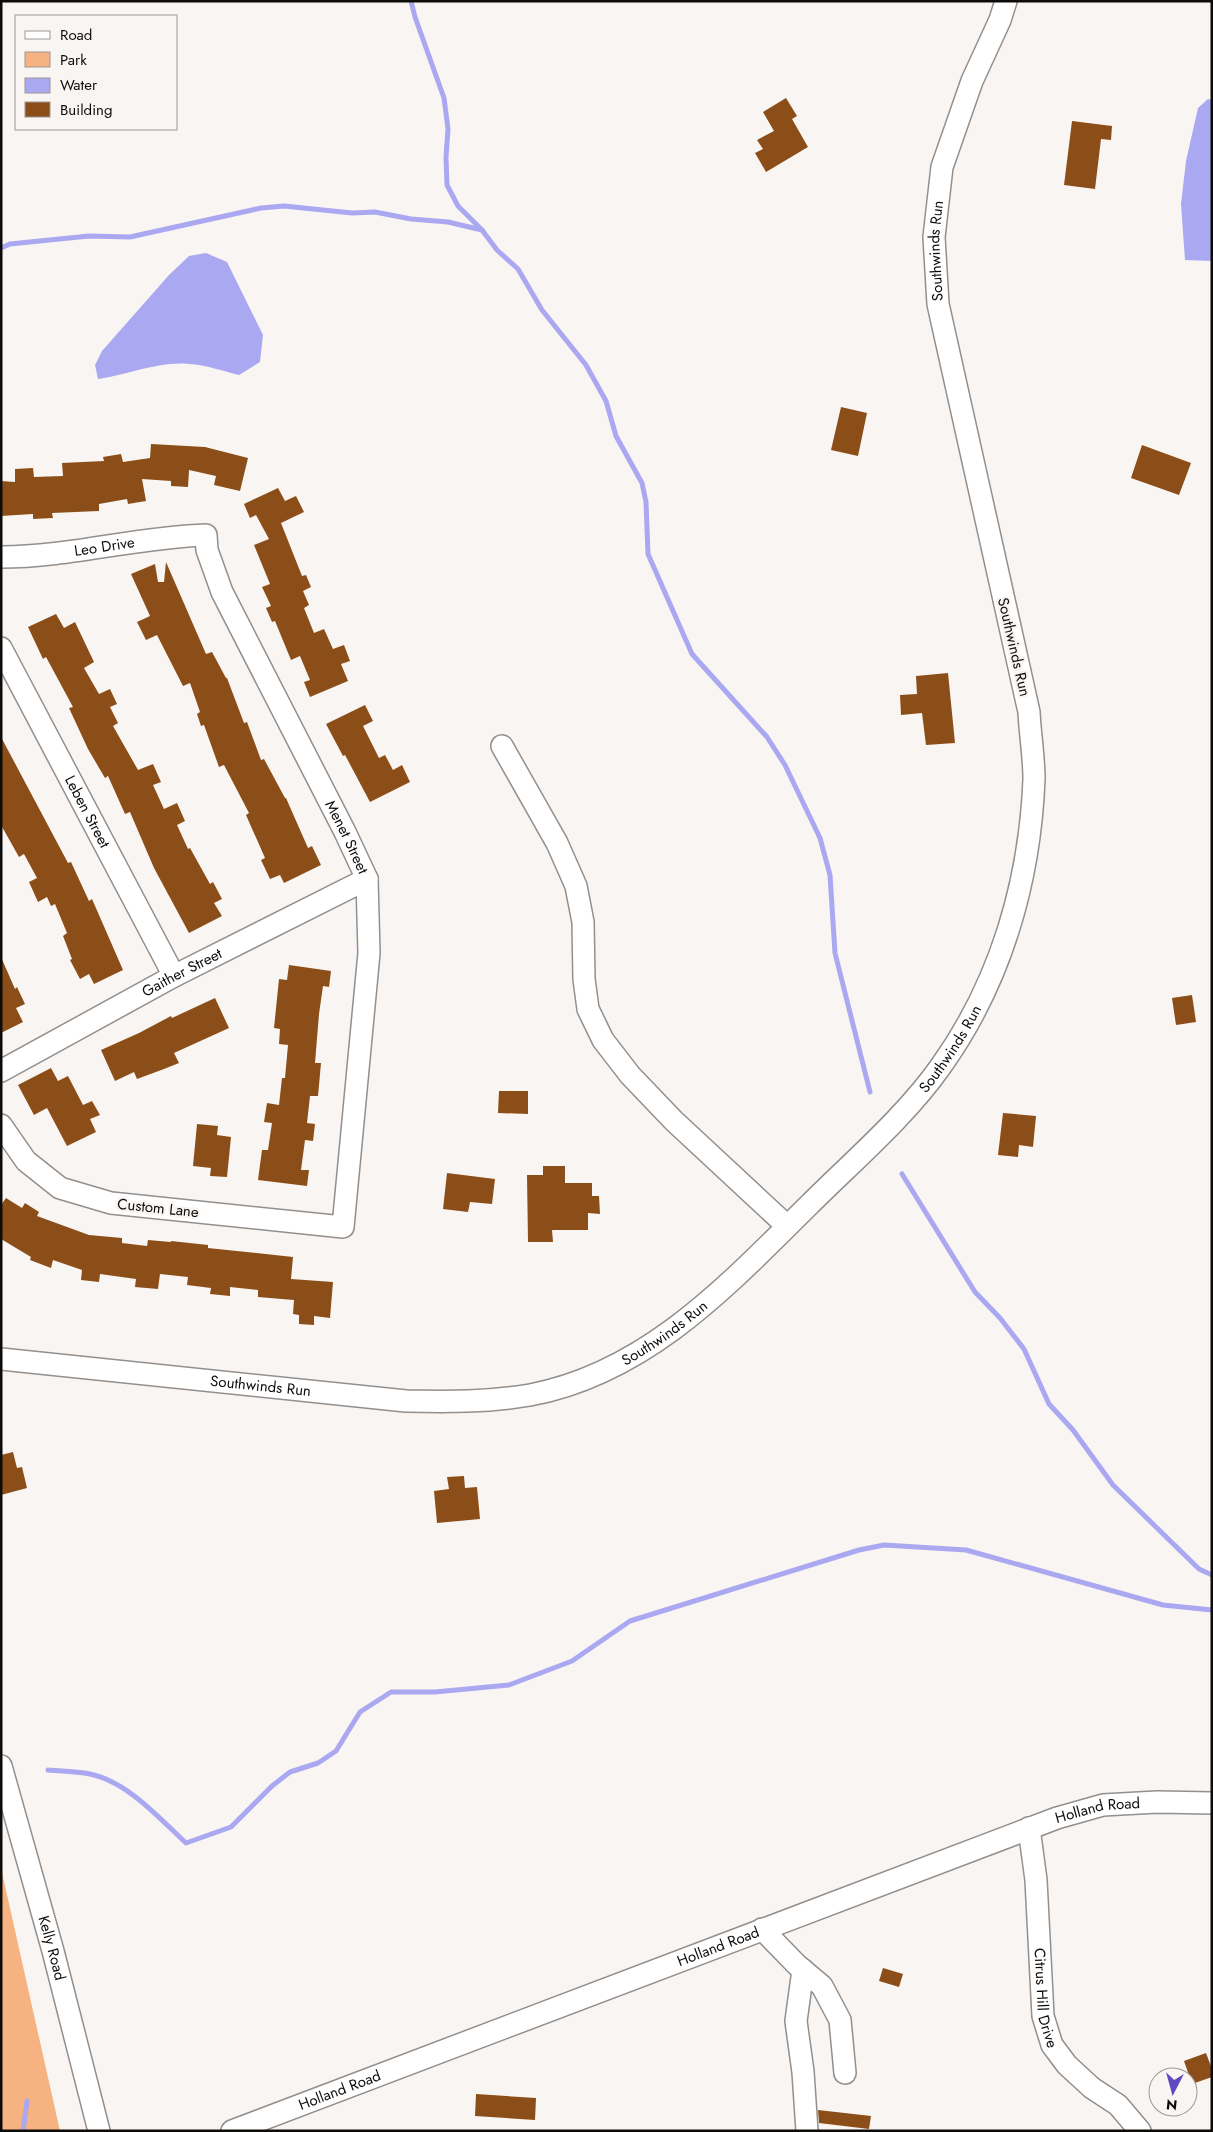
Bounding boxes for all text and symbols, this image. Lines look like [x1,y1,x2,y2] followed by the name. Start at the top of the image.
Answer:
[15,15,178,130] legend
[60,24,92,46] text: Road
[60,49,87,71] text: Park
[60,74,98,96] text: Water
[60,99,112,121] text: Building
[923,199,949,302] street label: Southwinds Run
[73,531,136,562] street label: Leo Drive
[992,595,1036,699] street label: Southwinds Run
[59,772,116,852] street label: Leben Street
[320,796,374,878] street label: Menet Street
[138,942,226,1003] street label: Gaither Street
[914,1001,987,1098] street label: Southwinds Run
[116,1193,200,1223] street label: Custom Lane
[617,1295,712,1371] street label: Southwinds Run
[209,1370,312,1402] street label: Southwinds Run
[1052,1792,1141,1829] street label: Holland Road
[33,1913,71,1983] street label: Kelly Road
[674,1921,762,1972] street label: Holland Road
[1029,1947,1063,2051] street label: Citrus Hill Drive
[295,2065,384,2116] street label: Holland Road
[1148,2067,1198,2117] north arrow
[1165,2094,1178,2115] text: N

